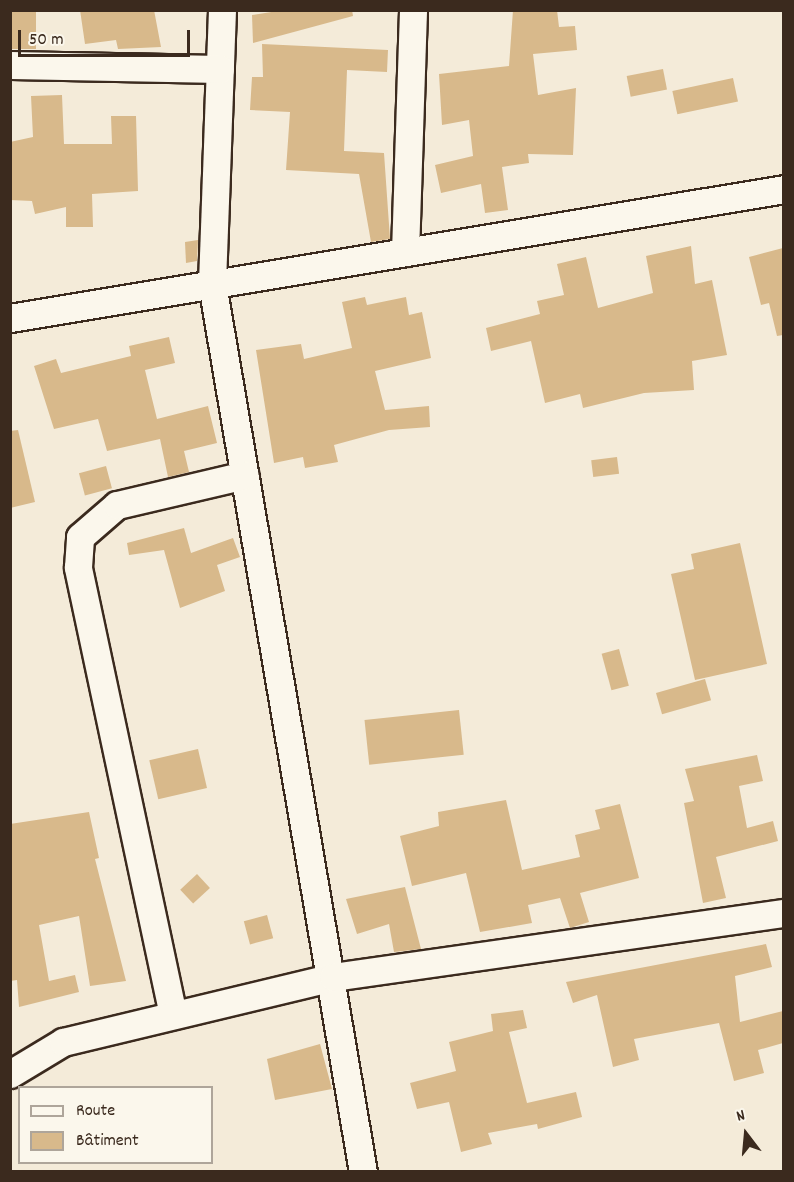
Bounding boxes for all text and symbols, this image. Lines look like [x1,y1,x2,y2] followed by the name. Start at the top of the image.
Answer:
[21,18,194,56] scale bar
[29,28,64,53] text: 50 m
[18,1086,213,1164] legend
[76,1099,115,1124] text: Route
[716,1104,776,1164] north arrow
[734,1104,748,1128] text: N
[76,1129,139,1154] text: Bâtiment

